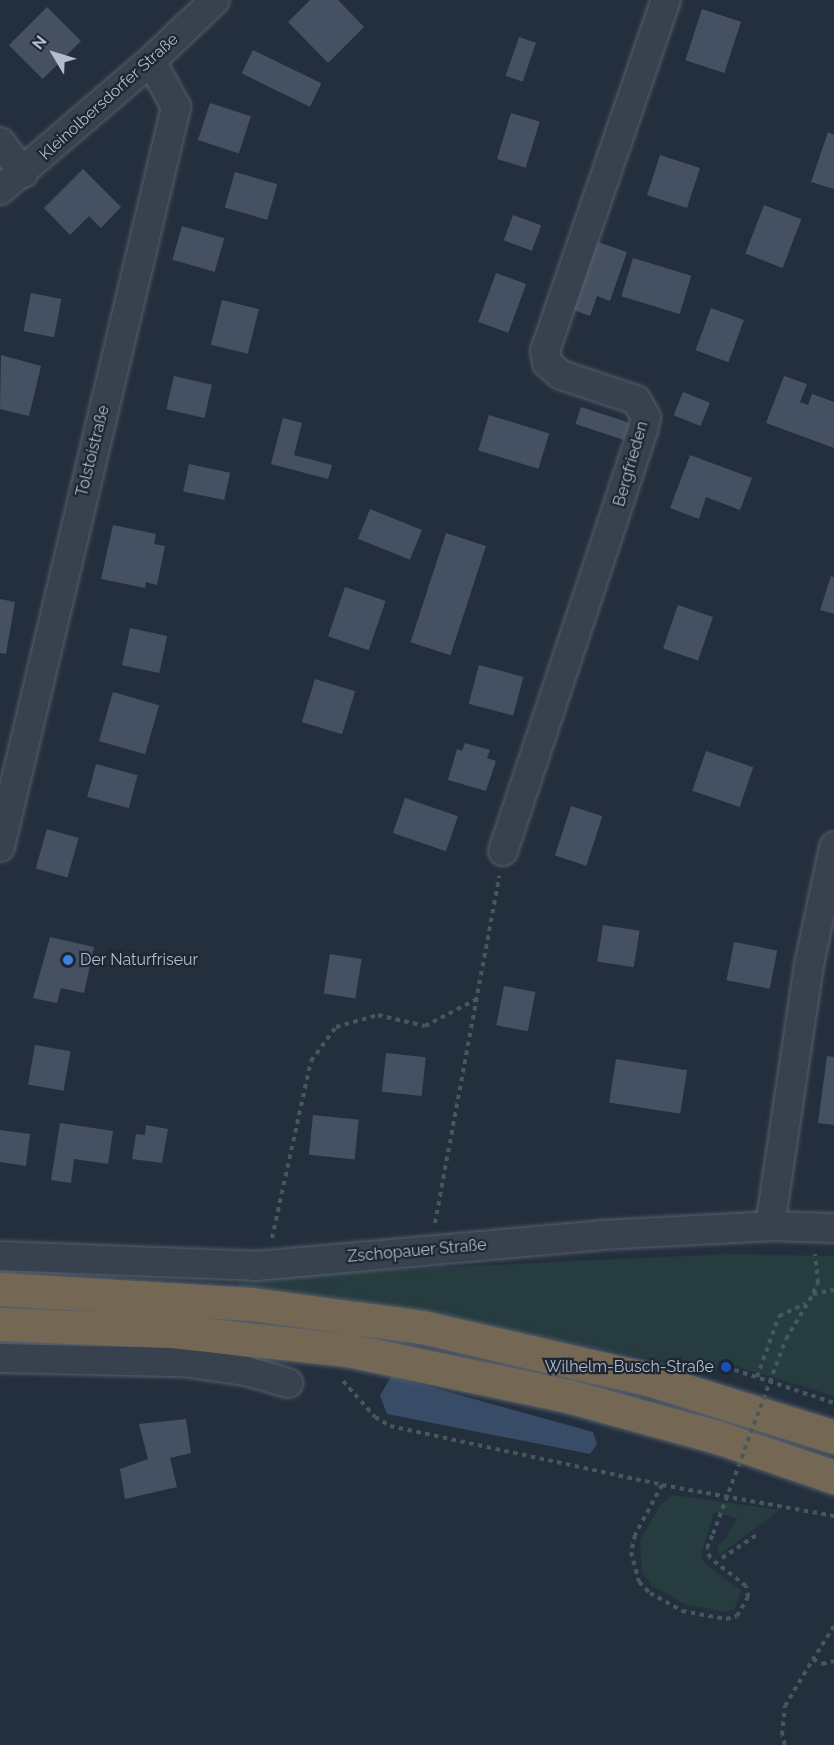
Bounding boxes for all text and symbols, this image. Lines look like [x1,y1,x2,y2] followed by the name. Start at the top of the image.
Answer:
[24,24,84,84] north arrow
[36,30,182,164] street label: Kleinolbersdorfer Straße
[28,32,51,53] text: N
[72,403,114,499] street label: Tolstoistraße
[610,419,652,509] street label: Bergfrieden
[80,950,199,970] place label: Der Naturfriseur
[61,953,75,967] marker: Der Naturfriseur
[346,1235,488,1267] street label: Zschopauer Straße
[545,1357,714,1377] place label: Wilhelm-Busch-Straße
[719,1360,733,1374] marker: Wilhelm-Busch-Straße

